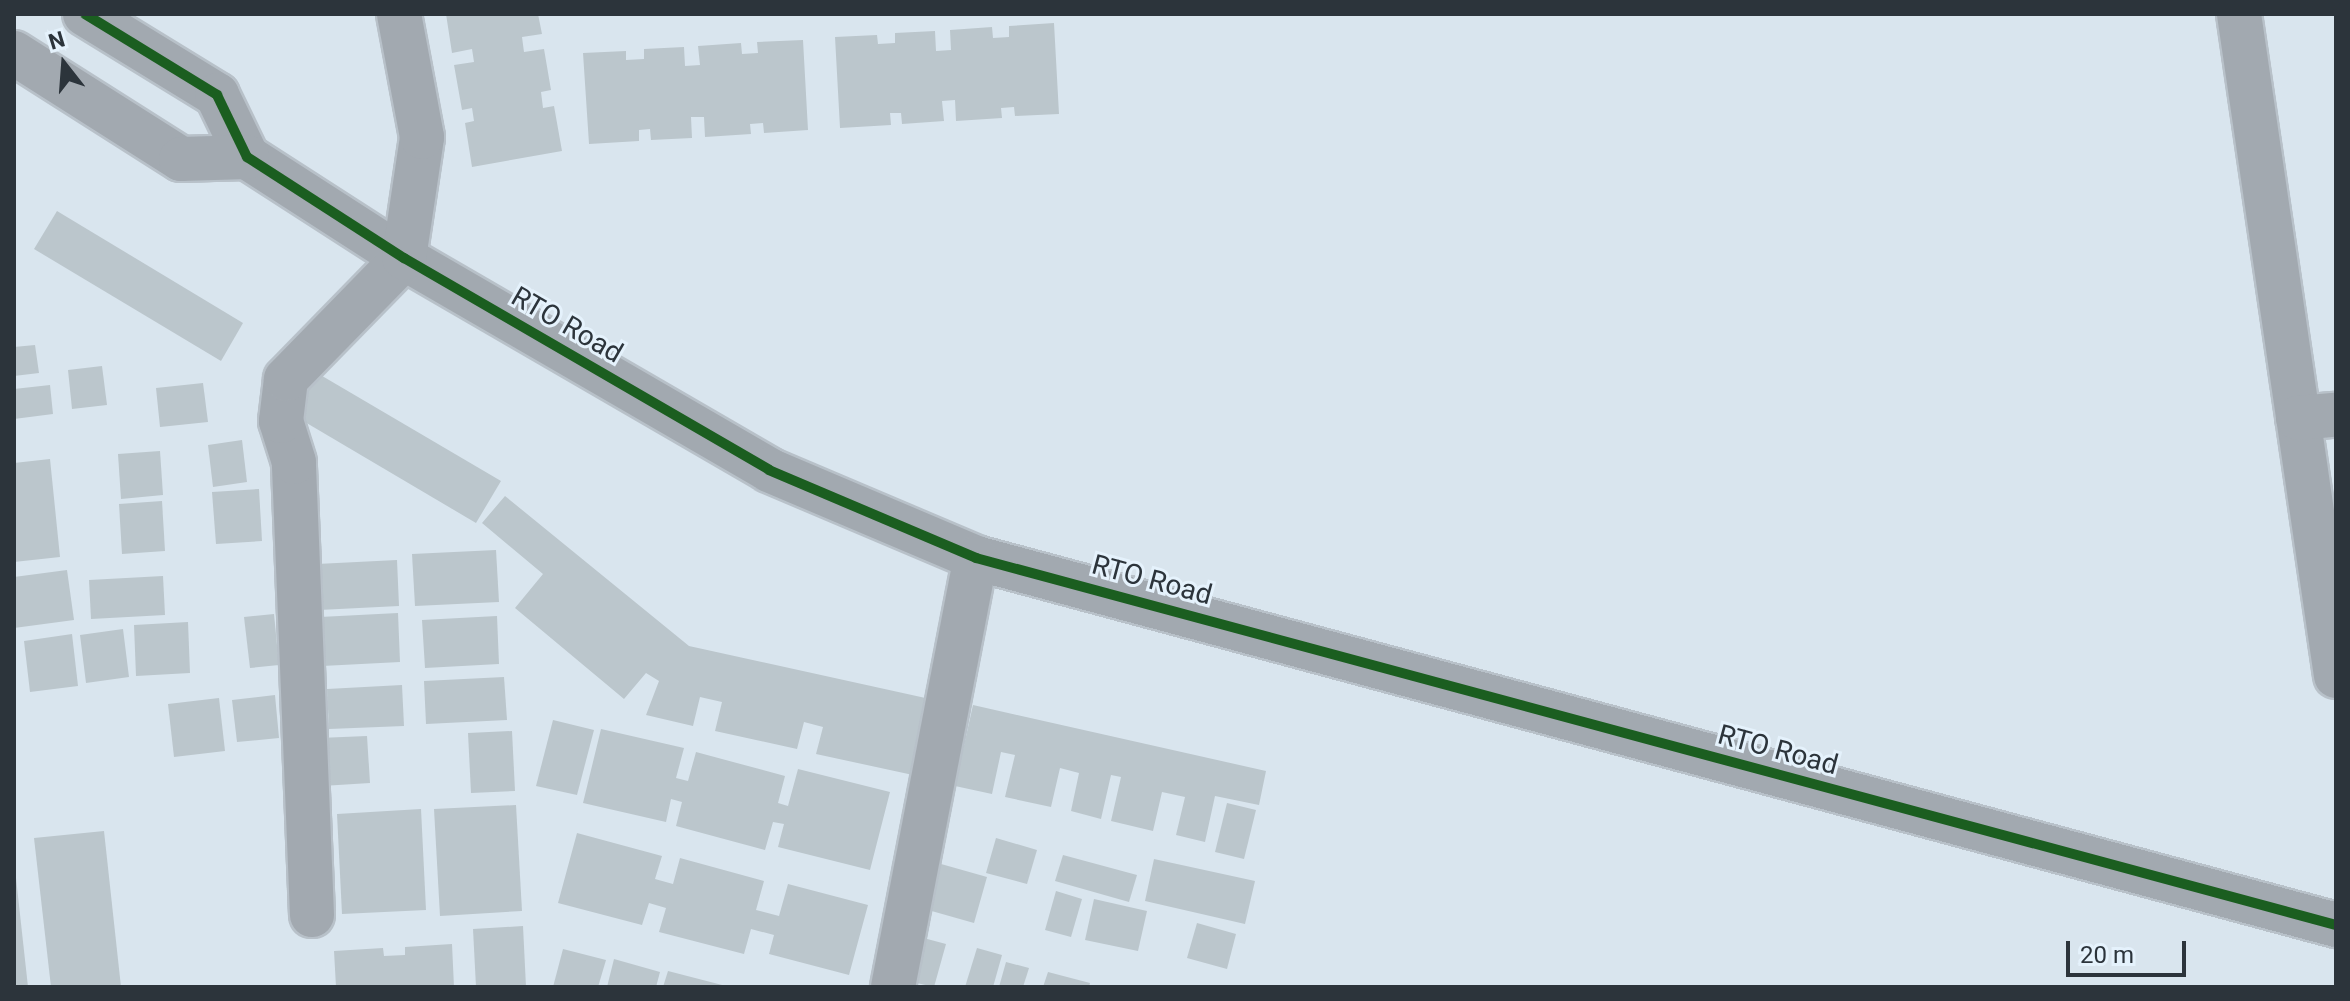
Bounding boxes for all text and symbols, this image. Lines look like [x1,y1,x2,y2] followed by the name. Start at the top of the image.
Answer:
[24,24,104,104] north arrow
[46,26,68,55] text: N
[505,280,629,370] street label: RTO Road
[1088,548,1216,612] street label: RTO Road
[1714,718,1842,782] street label: RTO Road
[2070,925,2190,975] scale bar
[2080,941,2134,969] text: 20 m

